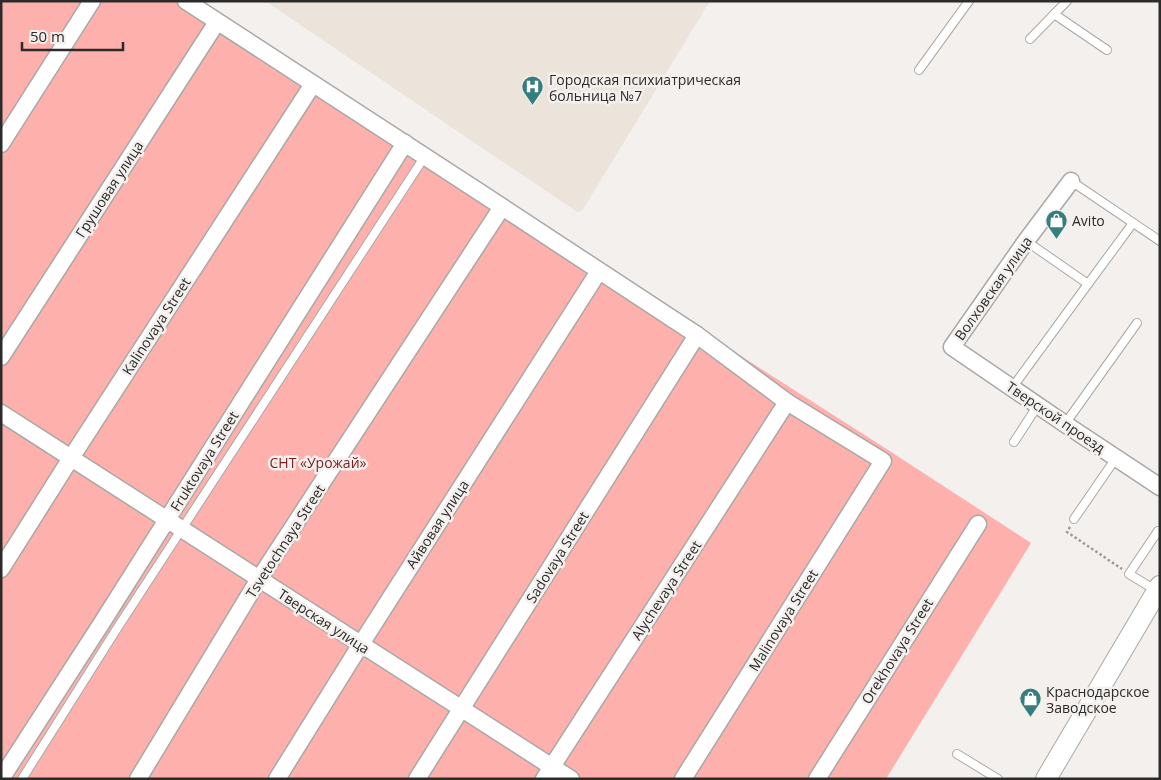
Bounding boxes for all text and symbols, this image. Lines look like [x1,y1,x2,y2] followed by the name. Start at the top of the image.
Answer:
[22,20,124,52] scale bar
[30,26,65,46] text: 50 m
[549,70,741,105] place label: Городская психиатрическая больница №7
[521,75,545,106] hospital icon: Городская психиатрическая больница №7
[71,137,147,241] street label: Грушовая улица
[1044,208,1068,239] shop icon: Avito
[1072,211,1105,230] place label: Avito
[950,232,1036,344] street label: Волховская улица
[117,274,195,378] street label: Kalinovaya Street
[1003,377,1109,457] street label: Тверской проезд
[166,407,242,515] street label: Fruktovaya Street
[270,453,367,472] park label: СНТ «Урожай»
[401,476,473,572] street label: Айвовая улица
[241,481,329,601] street label: Tsvetochnaya Street
[521,508,593,606] street label: Sadovaya Street
[627,537,705,643] street label: Alychevaya Street
[744,565,822,675] street label: Malinovaya Street
[274,584,374,658] street label: Тверская улица
[857,595,937,707] street label: Orekhovaya Street
[1046,682,1150,717] place label: Краснодарское Заводское
[1018,687,1042,718] shop icon: Краснодарское Заводское

